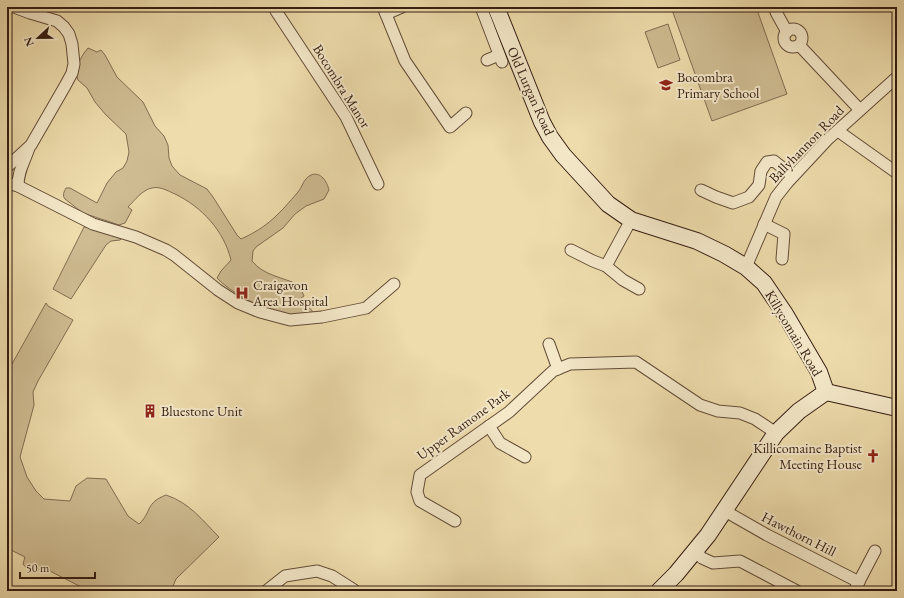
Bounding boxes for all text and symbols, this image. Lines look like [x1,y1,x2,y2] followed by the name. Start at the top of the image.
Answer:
[18,18,58,58] north arrow
[21,35,37,48] text: N
[309,41,375,132] street label: Bocombra Manor
[503,44,559,139] street label: Old Lurgan Road
[677,68,760,102] place label: Bocombra Primary School
[658,77,674,93] school or university icon: Bocombra Primary School
[765,101,848,186] street label: Ballyhannon Road
[252,276,329,310] place label: Craigavon Area Hospital
[234,285,250,301] hospital icon: Craigavon Area Hospital
[761,287,827,380] street label: Killycomain Road
[413,384,513,464] street label: Upper Ramone Park
[161,402,243,420] place label: Bluestone Unit
[142,403,158,419] building icon: Bluestone Unit
[753,439,863,473] place label: Killicomaine Baptist Meeting House
[865,448,881,464] church icon: Killicomaine Baptist Meeting House
[759,508,840,561] street label: Hawthorn Hill
[20,554,95,580] scale bar
[26,560,50,576] text: 50 m

